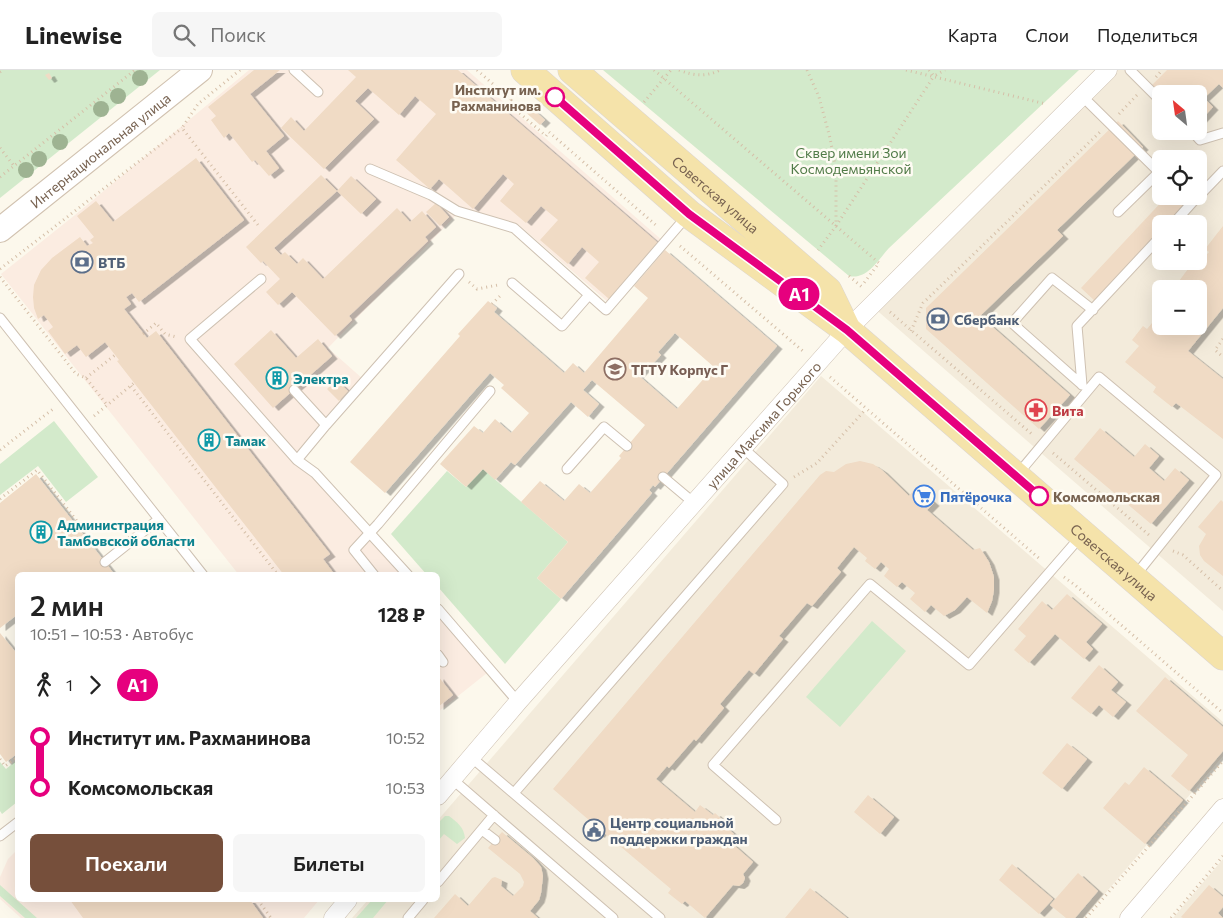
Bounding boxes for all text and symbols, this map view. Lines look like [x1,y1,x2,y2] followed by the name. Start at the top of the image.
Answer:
[152,12,502,57] search box
[25,20,122,49] text: Linewise
[170,21,198,49] icon: search
[210,23,266,46] text: Поиск
[948,24,997,46] text: Карта
[1025,24,1069,46] text: Слои
[1097,24,1198,46] text: Поделиться
[451,81,541,114] place label: Институт им. Рахманинова
[1152,85,1208,140] north arrow
[1152,85,1207,335] map controls
[545,87,565,107] marker: Институт им. Рахманинова
[26,89,173,211] street label: Интернациональная улица
[791,144,911,177] park label: Cквер имени Зои Космодемьянской
[1152,150,1207,205] button: locate
[669,152,763,236] street label: Советская улица
[1152,215,1207,270] button: +
[70,250,94,274] bank icon: ВТБ
[98,254,125,271] place label: ВТБ
[776,278,822,310] line badge: А1
[1152,280,1207,335] button: −
[788,283,810,305] text: А1
[926,307,950,331] bank icon: Сбербанк
[954,311,1019,328] place label: Сбербанк
[603,357,627,381] school or university icon: ТГТУ Корпус Г
[703,357,824,492] street label: улица Максима Горького
[631,361,728,378] place label: ТГТУ Корпус Г
[265,366,289,390] building icon: Электра
[293,370,349,387] place label: Электра
[1024,398,1048,422] pharmacy icon: Вита
[1052,402,1084,419] place label: Вита
[197,428,221,452] building icon: Тамак
[225,432,266,449] place label: Тамак
[912,484,936,508] supermarket icon: Пятёрочка
[1029,486,1049,506] marker: Комсомольская
[940,488,1012,505] place label: Пятёрочка
[1053,488,1160,505] place label: Комсомольская
[57,516,195,549] place label: Администрация Тамбовской области
[1067,519,1161,604] street label: Советская улица
[29,520,53,544] building icon: Администрация Тамбовской области
[30,588,104,622] text: 2 мин
[378,603,425,626] text: 128 ₽
[30,624,194,643] text: 10:51 – 10:53 · Автобус
[30,671,58,699] icon: walk
[81,671,109,699] icon: forward
[127,674,148,696] text: А1
[66,675,73,694] text: 1
[68,726,311,749] text: Институт им. Рахманинова
[386,728,425,747] text: 10:52
[68,776,213,799] text: Комсомольская
[386,778,425,797] text: 10:53
[610,814,748,847] place label: Центр социальной поддержки граждан
[582,818,606,842] public building icon: Центр социальной поддержки граждан
[30,834,223,892] button: Поехали
[233,834,425,892] button: Билеты

